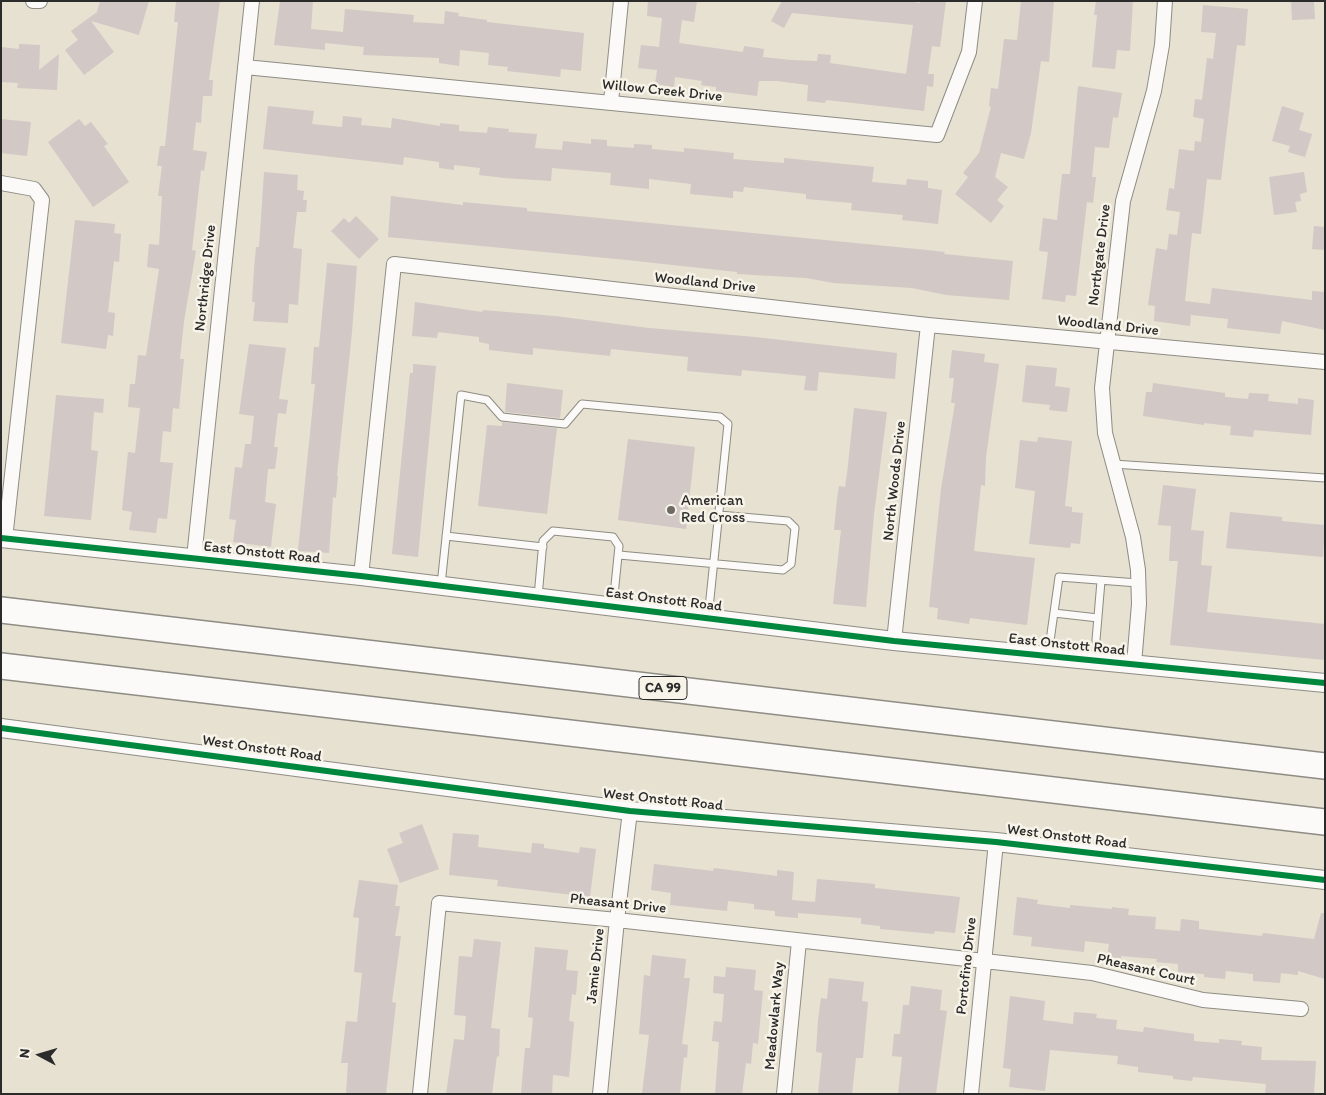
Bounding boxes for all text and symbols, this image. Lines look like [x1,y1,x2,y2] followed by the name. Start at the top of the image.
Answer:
[601,76,723,106] street label: Willow Creek Drive
[1085,203,1115,307] street label: Northgate Drive
[191,224,221,332] street label: Northridge Drive
[653,269,757,297] street label: Woodland Drive
[1056,312,1160,340] street label: Woodland Drive
[880,420,910,542] street label: North Woods Drive
[681,492,745,527] place label: American Red Cross
[665,504,677,516] marker: American Red Cross
[203,538,321,568] street label: East Onstott Road
[605,584,723,616] street label: East Onstott Road
[1008,630,1126,660] street label: East Onstott Road
[639,676,687,700] road number: CA 99
[201,732,323,766] street label: West Onstott Road
[602,785,724,815] street label: West Onstott Road
[1006,821,1128,853] street label: West Onstott Road
[569,890,667,918] street label: Pheasant Drive
[953,916,981,1016] street label: Portofino Drive
[583,927,609,1005] street label: Jamie Drive
[1095,950,1197,990] street label: Pheasant Court
[761,961,789,1071] street label: Meadowlark Way
[15,1030,65,1080] north arrow
[16,1048,34,1059] text: N

